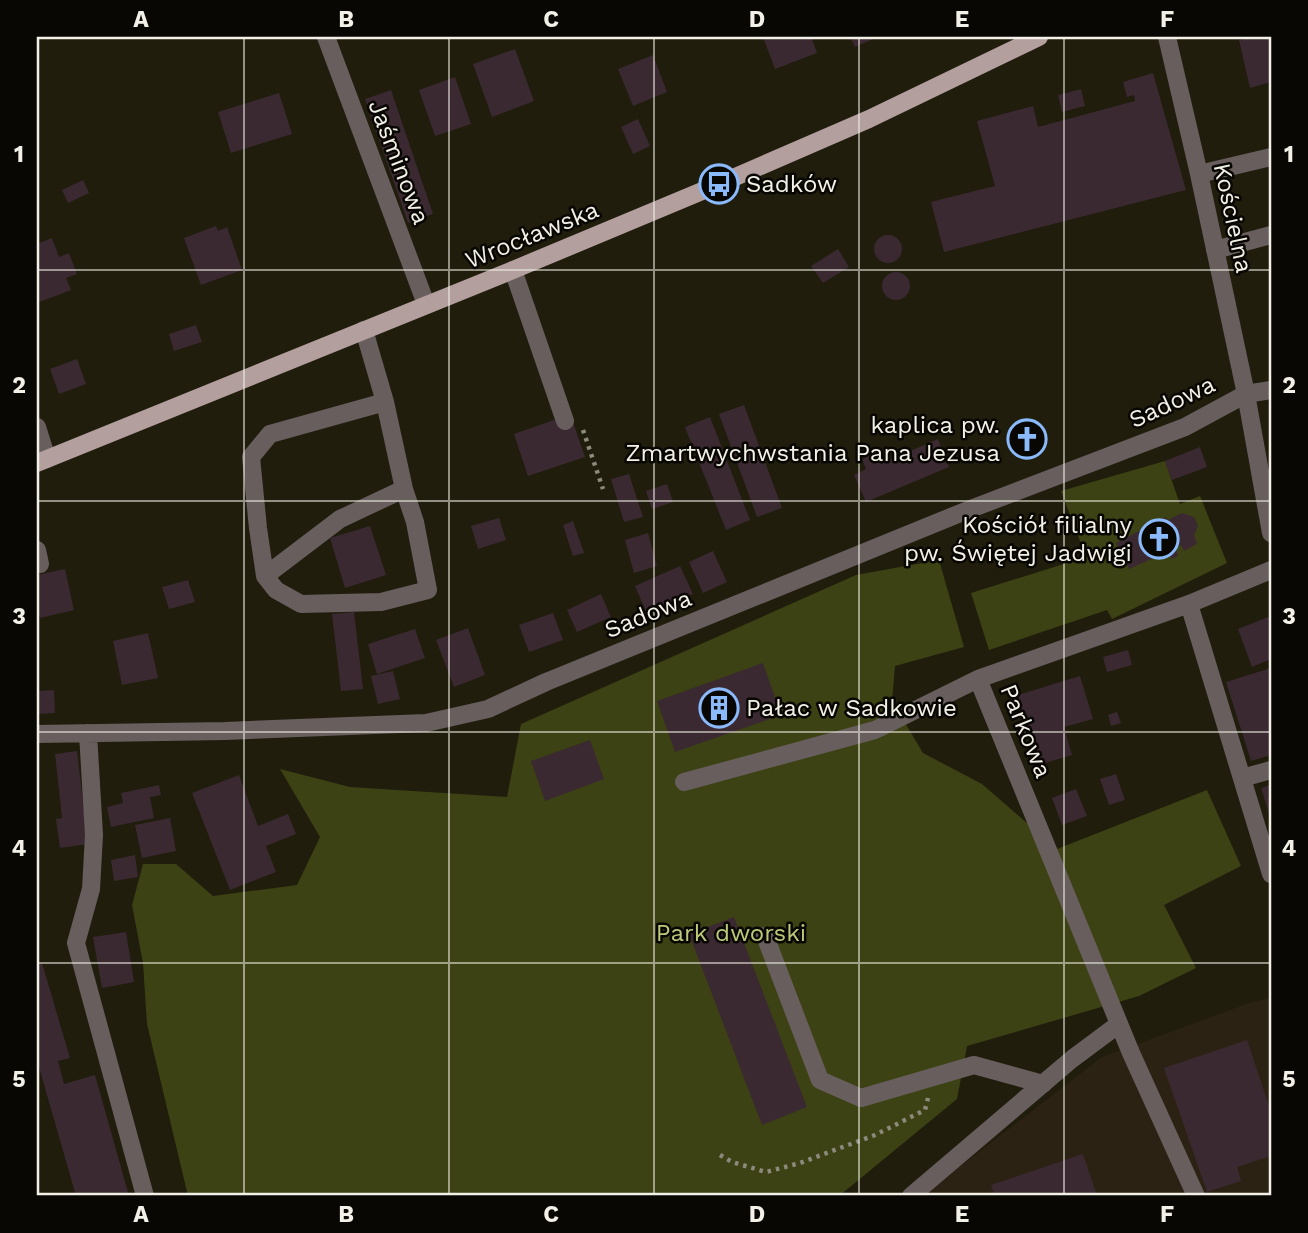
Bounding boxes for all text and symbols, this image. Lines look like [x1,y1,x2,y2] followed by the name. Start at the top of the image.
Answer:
[133,6,149,33] text: A
[338,6,354,33] text: B
[543,6,559,33] text: C
[749,6,765,33] text: D
[955,6,969,33] text: E
[1160,6,1174,33] text: F
[362,96,436,228] street label: Jaśminowa
[14,141,24,168] text: 1
[1284,141,1294,168] text: 1
[1208,161,1258,275] street label: Kościelna
[698,163,740,205] bus stop icon: Sadków
[746,170,837,198] place label: Sadków
[461,196,603,274] street label: Wrocławska
[1125,370,1219,434] street label: Sadowa
[12,372,26,399] text: 2
[1282,372,1296,399] text: 2
[626,411,1000,467] place label: kaplica pw. Zmartwychwstania Pana Jezusa
[1006,418,1048,460] church icon: kaplica pw. Zmartwychwstania Pana Jezusa
[904,511,1133,567] place label: Kościół filialny pw. Świętej Jadwigi
[1138,518,1180,560] church icon: Kościół filialny pw. Świętej Jadwigi
[600,584,696,644] street label: Sadowa
[12,603,26,630] text: 3
[1282,603,1296,630] text: 3
[995,680,1057,782] street label: Parkowa
[698,687,740,729] building icon: Pałac w Sadkowie
[746,694,957,722] place label: Pałac w Sadkowie
[12,835,27,862] text: 4
[1282,835,1297,862] text: 4
[656,919,806,947] park label: Park dworski
[12,1066,26,1093] text: 5
[1282,1066,1296,1093] text: 5
[133,1201,149,1228] text: A
[338,1201,354,1228] text: B
[543,1201,559,1228] text: C
[749,1201,765,1228] text: D
[955,1201,969,1228] text: E
[1160,1201,1174,1228] text: F

